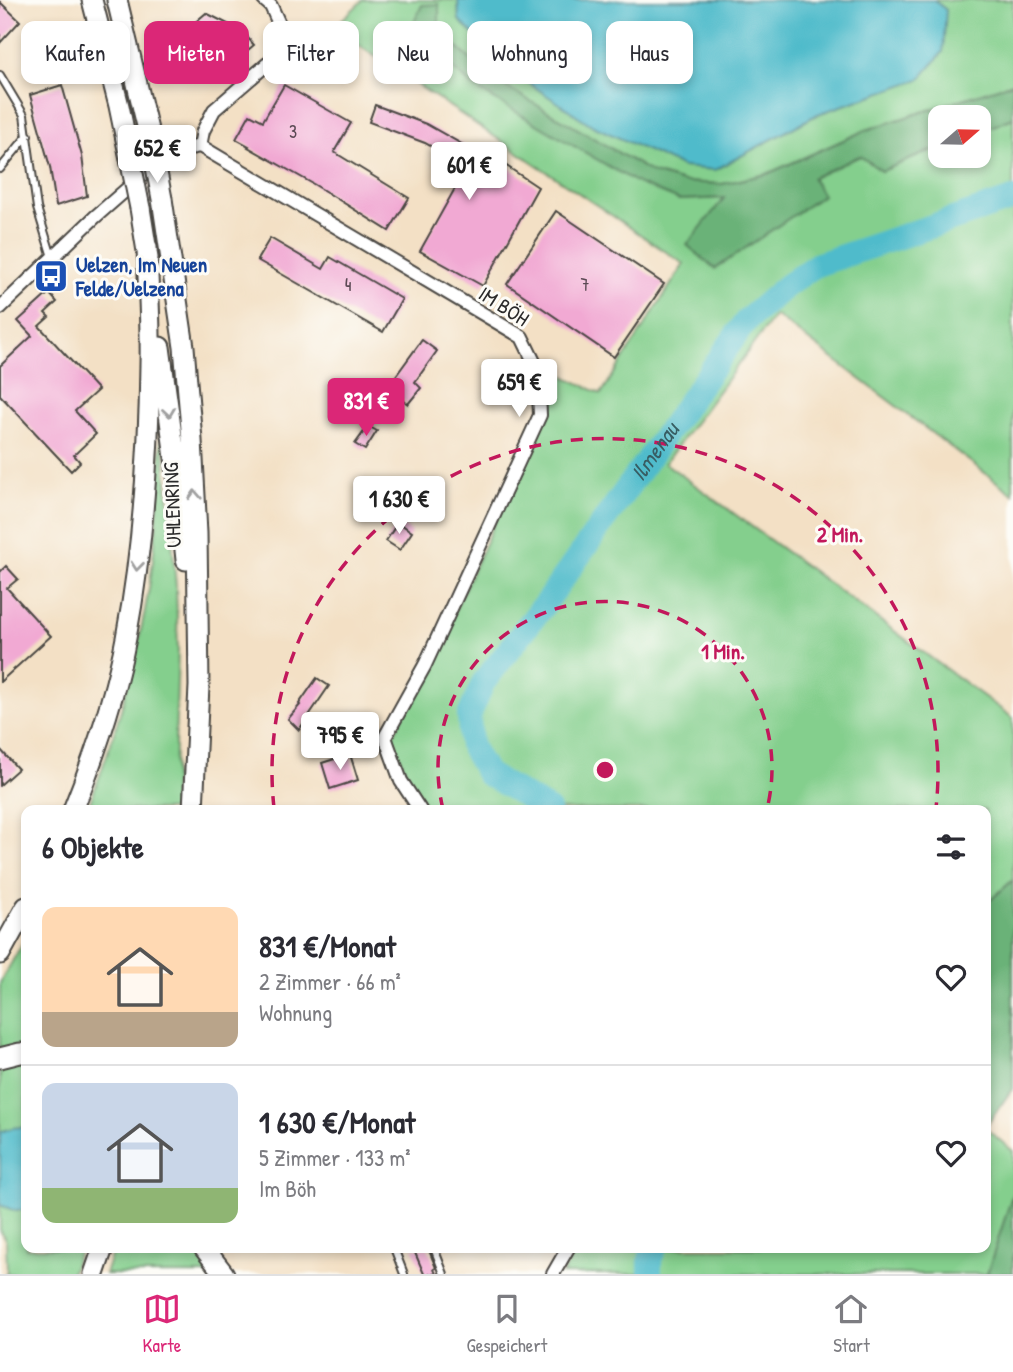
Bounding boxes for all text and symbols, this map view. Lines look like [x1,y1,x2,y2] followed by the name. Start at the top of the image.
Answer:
[21,21,130,84] chip: Kaufen
[144,21,249,84] chip: Mieten
[263,21,359,84] chip: Filter
[373,21,453,84] chip: Neu
[467,21,592,84] chip: Wohnung
[606,21,693,84] chip: Haus
[928,105,990,168] north arrow
[928,105,991,168] map controls
[289,119,297,144] house number: 3
[108,125,206,185] pin: 652 €
[134,132,180,163] text: 652 €
[420,142,518,202] pin: 601 €
[447,149,491,180] text: 601 €
[75,250,207,303] place label: Uelzen, Im Neuen Felde/Uelzena
[32,257,70,295] bus stop icon: Uelzen, Im Neuen Felde/Uelzena
[345,272,352,297] house number: 4
[581,272,590,297] house number: 7
[473,279,535,333] street label: IM BÖH
[470,360,568,419] pin: 659 €
[497,366,541,397] text: 659 €
[317,378,415,438] pin: 831 €
[344,385,388,416] text: 831 €
[161,406,176,417] one-way arrow
[622,414,686,486] water label: Ilmenau
[156,462,188,548] street label: UHLENRING
[334,476,464,536] pin: 1 630 €
[369,483,429,514] text: 1 630 €
[188,489,203,500] one-way arrow
[817,520,863,549] text: 2 Min.
[130,561,145,572] one-way arrow
[701,637,745,666] text: 1 Min.
[291,712,389,772] pin: 795 €
[317,719,363,750] text: 795 €
[593,758,617,782] centre of rings
[42,827,144,867] text: 6 Objekte
[932,828,970,866] icon: filters
[259,926,396,966] text: 831 €/Monat
[98,935,182,1019] icon: home
[932,958,970,996] icon: heart
[259,966,401,997] text: 2 Zimmer · 66 m²
[259,997,332,1028] text: Wohnung
[259,1102,415,1142] text: 1 630 €/Monat
[98,1111,182,1195] icon: home
[932,1134,970,1172] icon: heart
[259,1142,410,1173] text: 5 Zimmer · 133 m²
[259,1173,316,1204] text: Im Böh
[143,1290,181,1358] tab: Karte
[467,1290,547,1358] tab: Gespeichert
[832,1290,870,1358] tab: Start

